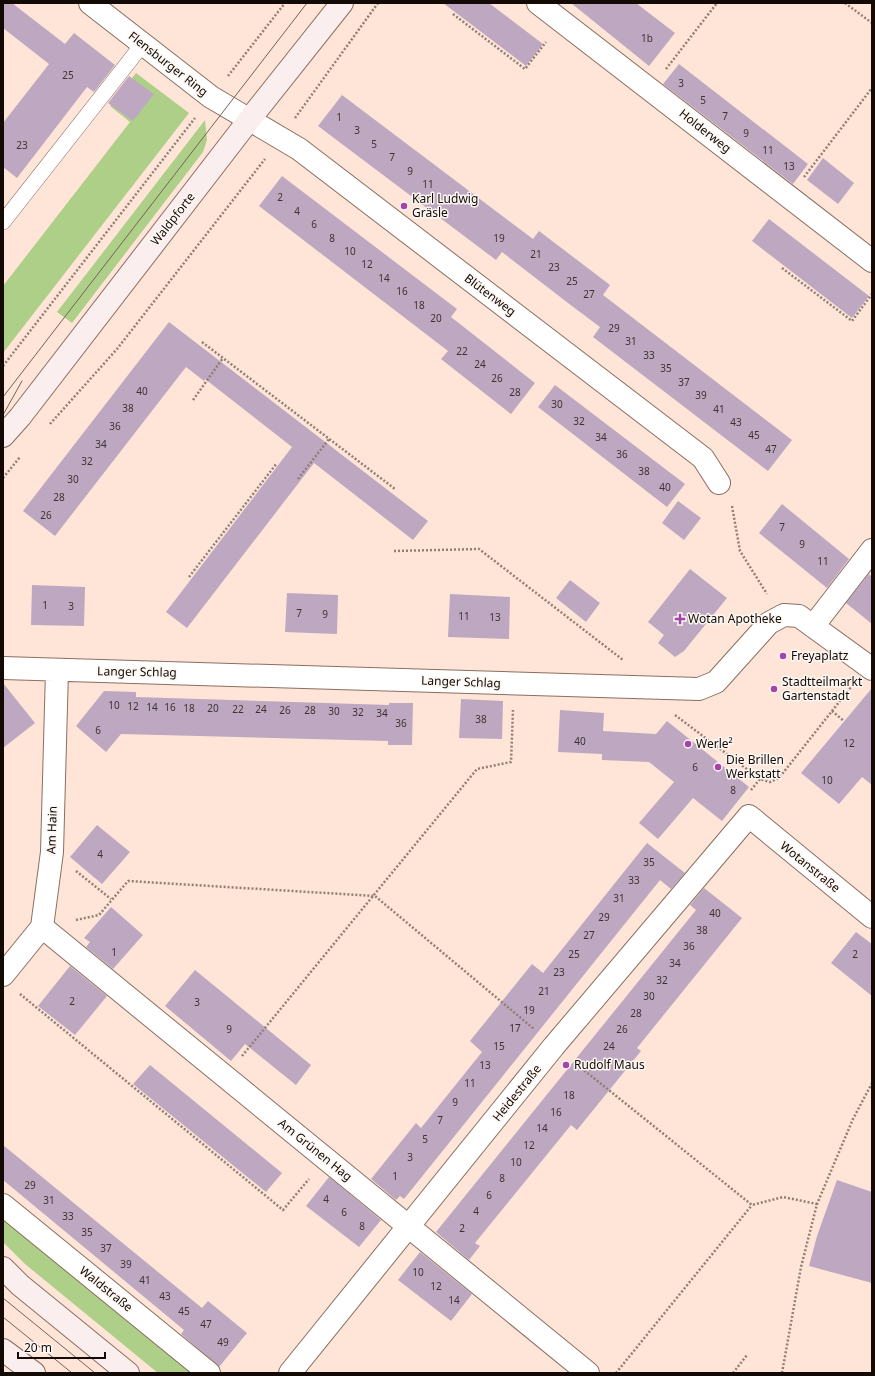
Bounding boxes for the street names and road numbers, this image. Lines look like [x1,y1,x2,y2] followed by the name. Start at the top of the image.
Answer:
[125,27,212,100] street label: Flensburger Ring
[676,105,735,156] street label: Holderweg
[147,188,199,249] street label: Waldpforte
[461,270,520,320] street label: Blütenweg
[97,662,177,681] street label: Langer Schlag
[421,672,501,691] street label: Langer Schlag
[42,806,61,854] street label: Am Hain
[777,837,844,896] street label: Wotanstraße
[488,1060,545,1125] street label: Heidestraße
[275,1114,356,1185] street label: Am Grünen Hag
[76,1262,137,1315] street label: Waldstraße

